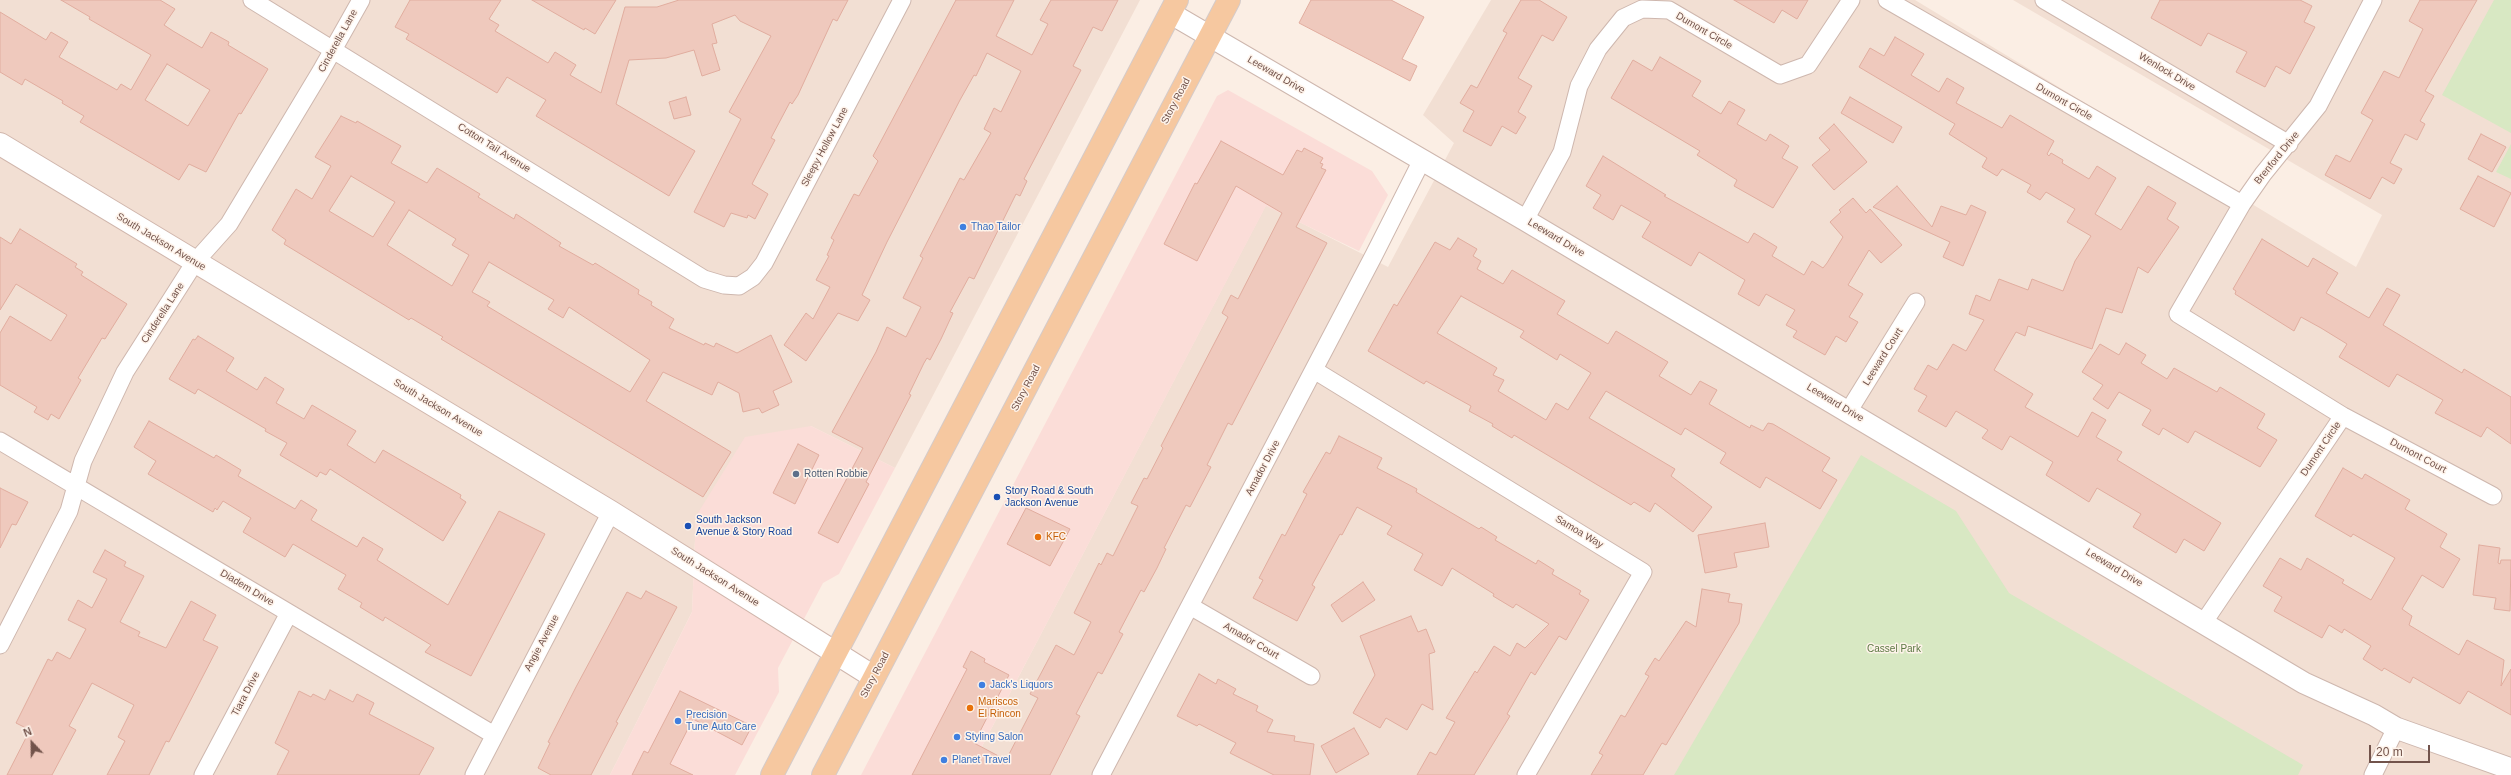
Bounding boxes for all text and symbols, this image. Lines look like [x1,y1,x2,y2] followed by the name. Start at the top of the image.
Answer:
[316,7,360,75] street label: Cinderella Lane
[1674,10,1734,52] street label: Dumont Circle
[2136,50,2198,94] street label: Wenlock Drive
[1245,54,1307,96] street label: Leeward Drive
[1159,76,1193,126] street label: Story Road
[2034,81,2094,123] street label: Dumont Circle
[799,105,851,189] street label: Sleepy Hollow Lane
[455,121,533,175] street label: Cotton Tail Avenue
[2252,129,2302,187] street label: Brenford Drive
[114,211,208,273] street label: South Jackson Avenue
[1525,216,1587,260] street label: Leeward Drive
[971,221,1020,233] place label: Thao Tailor
[958,222,968,232] marker: Thao Tailor
[139,280,187,346] street label: Cinderella Lane
[1861,326,1905,388] street label: Leeward Court
[1009,363,1043,413] street label: Story Road
[391,377,485,439] street label: South Jackson Avenue
[1804,381,1866,425] street label: Leeward Drive
[2298,419,2344,479] street label: Dumont Circle
[2388,436,2448,476] street label: Dumont Court
[1243,438,1283,498] street label: Amador Drive
[804,468,868,480] place label: Rotten Robbie
[791,469,801,479] marker: Rotten Robbie
[1005,485,1093,508] place label: Story Road & South Jackson Avenue
[992,492,1002,502] marker: Story Road & South Jackson Avenue
[1553,513,1605,551] street label: Samoa Way
[696,514,792,538] place label: South Jackson Avenue & Story Road
[683,521,693,531] marker: South Jackson Avenue & Story Road
[1046,531,1066,543] place label: KFC
[1033,532,1043,542] marker: KFC
[669,545,761,609] street label: South Jackson Avenue
[2083,546,2145,590] street label: Leeward Drive
[218,567,276,609] street label: Diadem Drive
[522,613,562,673] street label: Angie Avenue
[1221,620,1281,662] street label: Amador Court
[1867,643,1921,655] park label: Cassel Park
[858,650,892,700] street label: Story Road
[229,670,263,718] street label: Tiara Drive
[990,679,1053,691] place label: Jack's Liquors
[977,680,987,690] marker: Jack's Liquors
[978,696,1021,720] place label: Mariscos El Rincon
[965,703,975,713] marker: Mariscos El Rincon
[686,709,756,732] place label: Precision Tune Auto Care
[673,716,683,726] marker: Precision Tune Auto Care
[12,723,52,763] north arrow
[22,725,33,739] text: N
[965,731,1023,743] place label: Styling Salon
[952,732,962,742] marker: Styling Salon
[2371,737,2432,763] scale bar
[2376,745,2403,759] text: 20 m
[952,754,1011,766] place label: Planet Travel
[939,755,949,765] marker: Planet Travel

